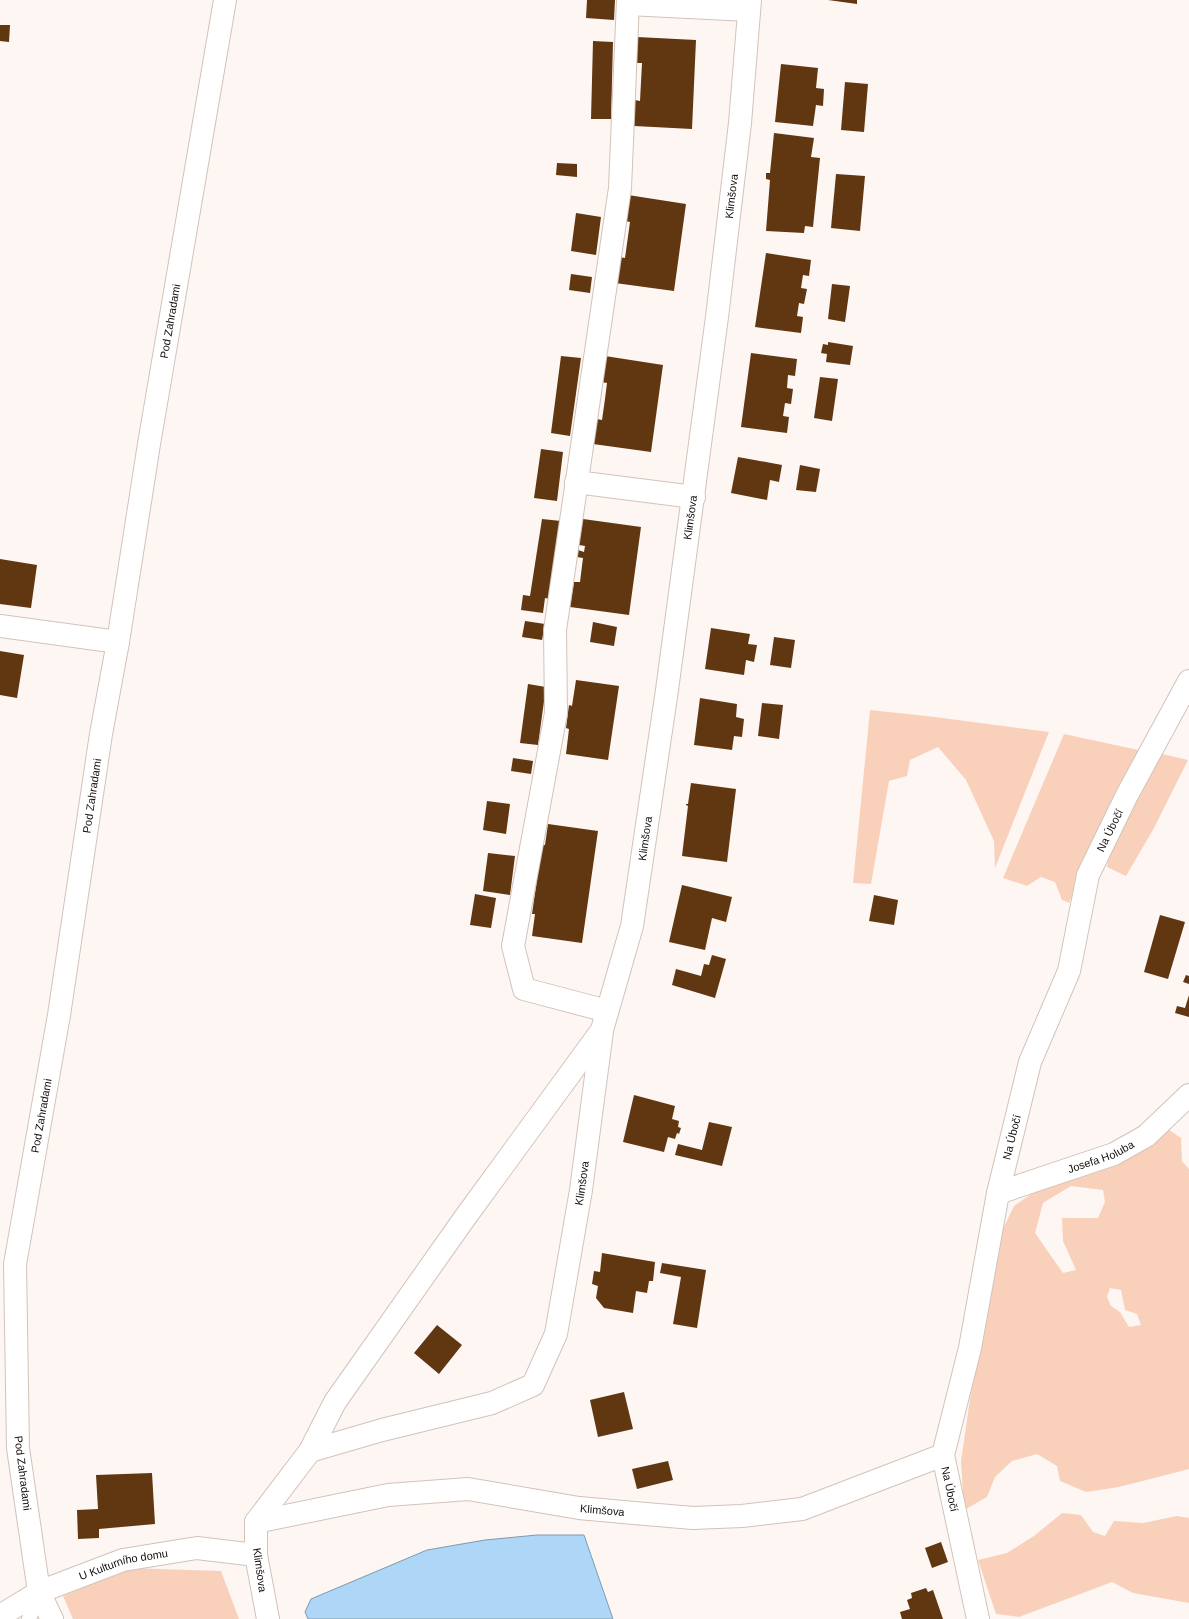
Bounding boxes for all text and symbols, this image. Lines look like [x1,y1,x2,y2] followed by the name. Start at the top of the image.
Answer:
[723,172,740,219] street label: Klimšova
[158,283,182,359] street label: Pod Zahradami
[681,494,699,541] street label: Klimšova
[80,758,103,834] street label: Pod Zahradami
[1094,807,1125,854] street label: Na Úbočí
[636,815,654,861] street label: Klimšova
[29,1078,54,1154] street label: Pod Zahradami
[1000,1113,1023,1161] street label: Na Úbočí
[1066,1138,1137,1175] street label: Josefa Holuba
[572,1159,591,1206] street label: Klimšova
[12,1435,34,1511] street label: Pod Zahradami
[939,1465,961,1513] street label: Na Úbočí
[580,1502,626,1518] street label: Klimšova
[77,1547,169,1582] street label: U Kulturního domu
[251,1547,269,1594] street label: Klimšova

